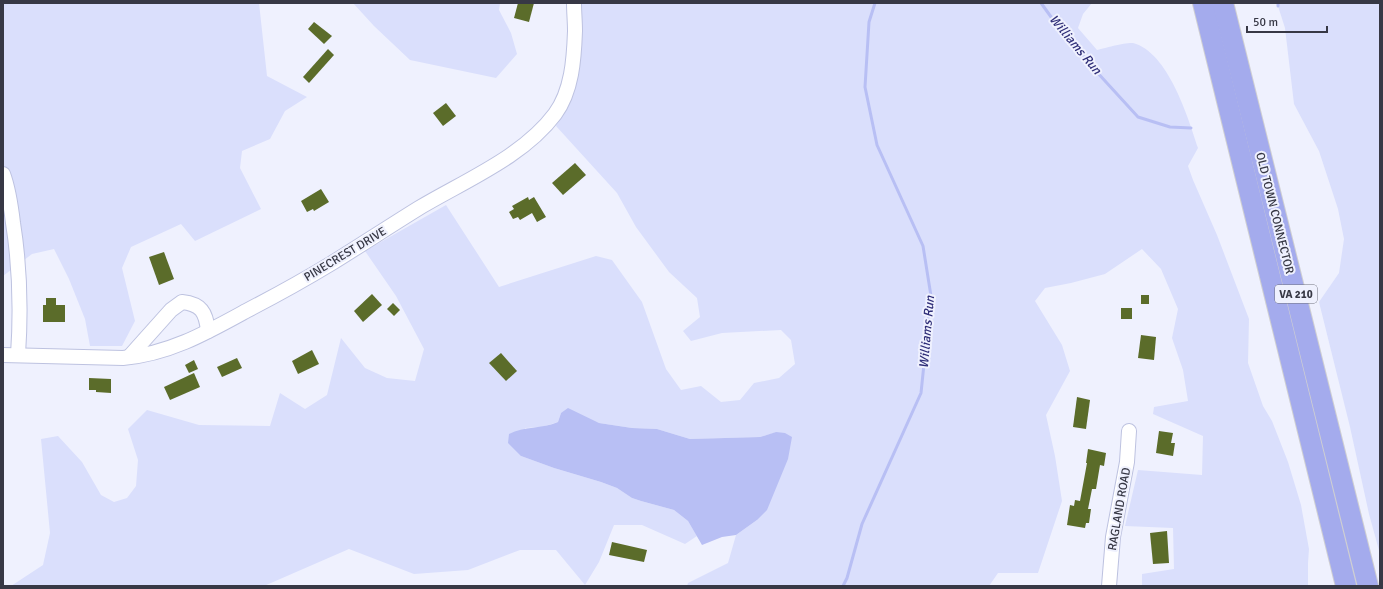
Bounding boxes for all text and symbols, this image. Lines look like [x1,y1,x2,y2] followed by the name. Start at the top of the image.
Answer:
[1247,8,1327,34] scale bar
[1046,12,1105,78] water label: Williams Run
[1253,15,1278,30] text: 50 m
[1252,151,1297,276] street label: OLD TOWN CONNECTOR
[301,224,389,285] street label: PINECREST DRIVE
[1275,285,1317,303] road number: VA 210
[916,294,938,369] water label: Williams Run
[1105,466,1134,552] street label: RAGLAND ROAD

